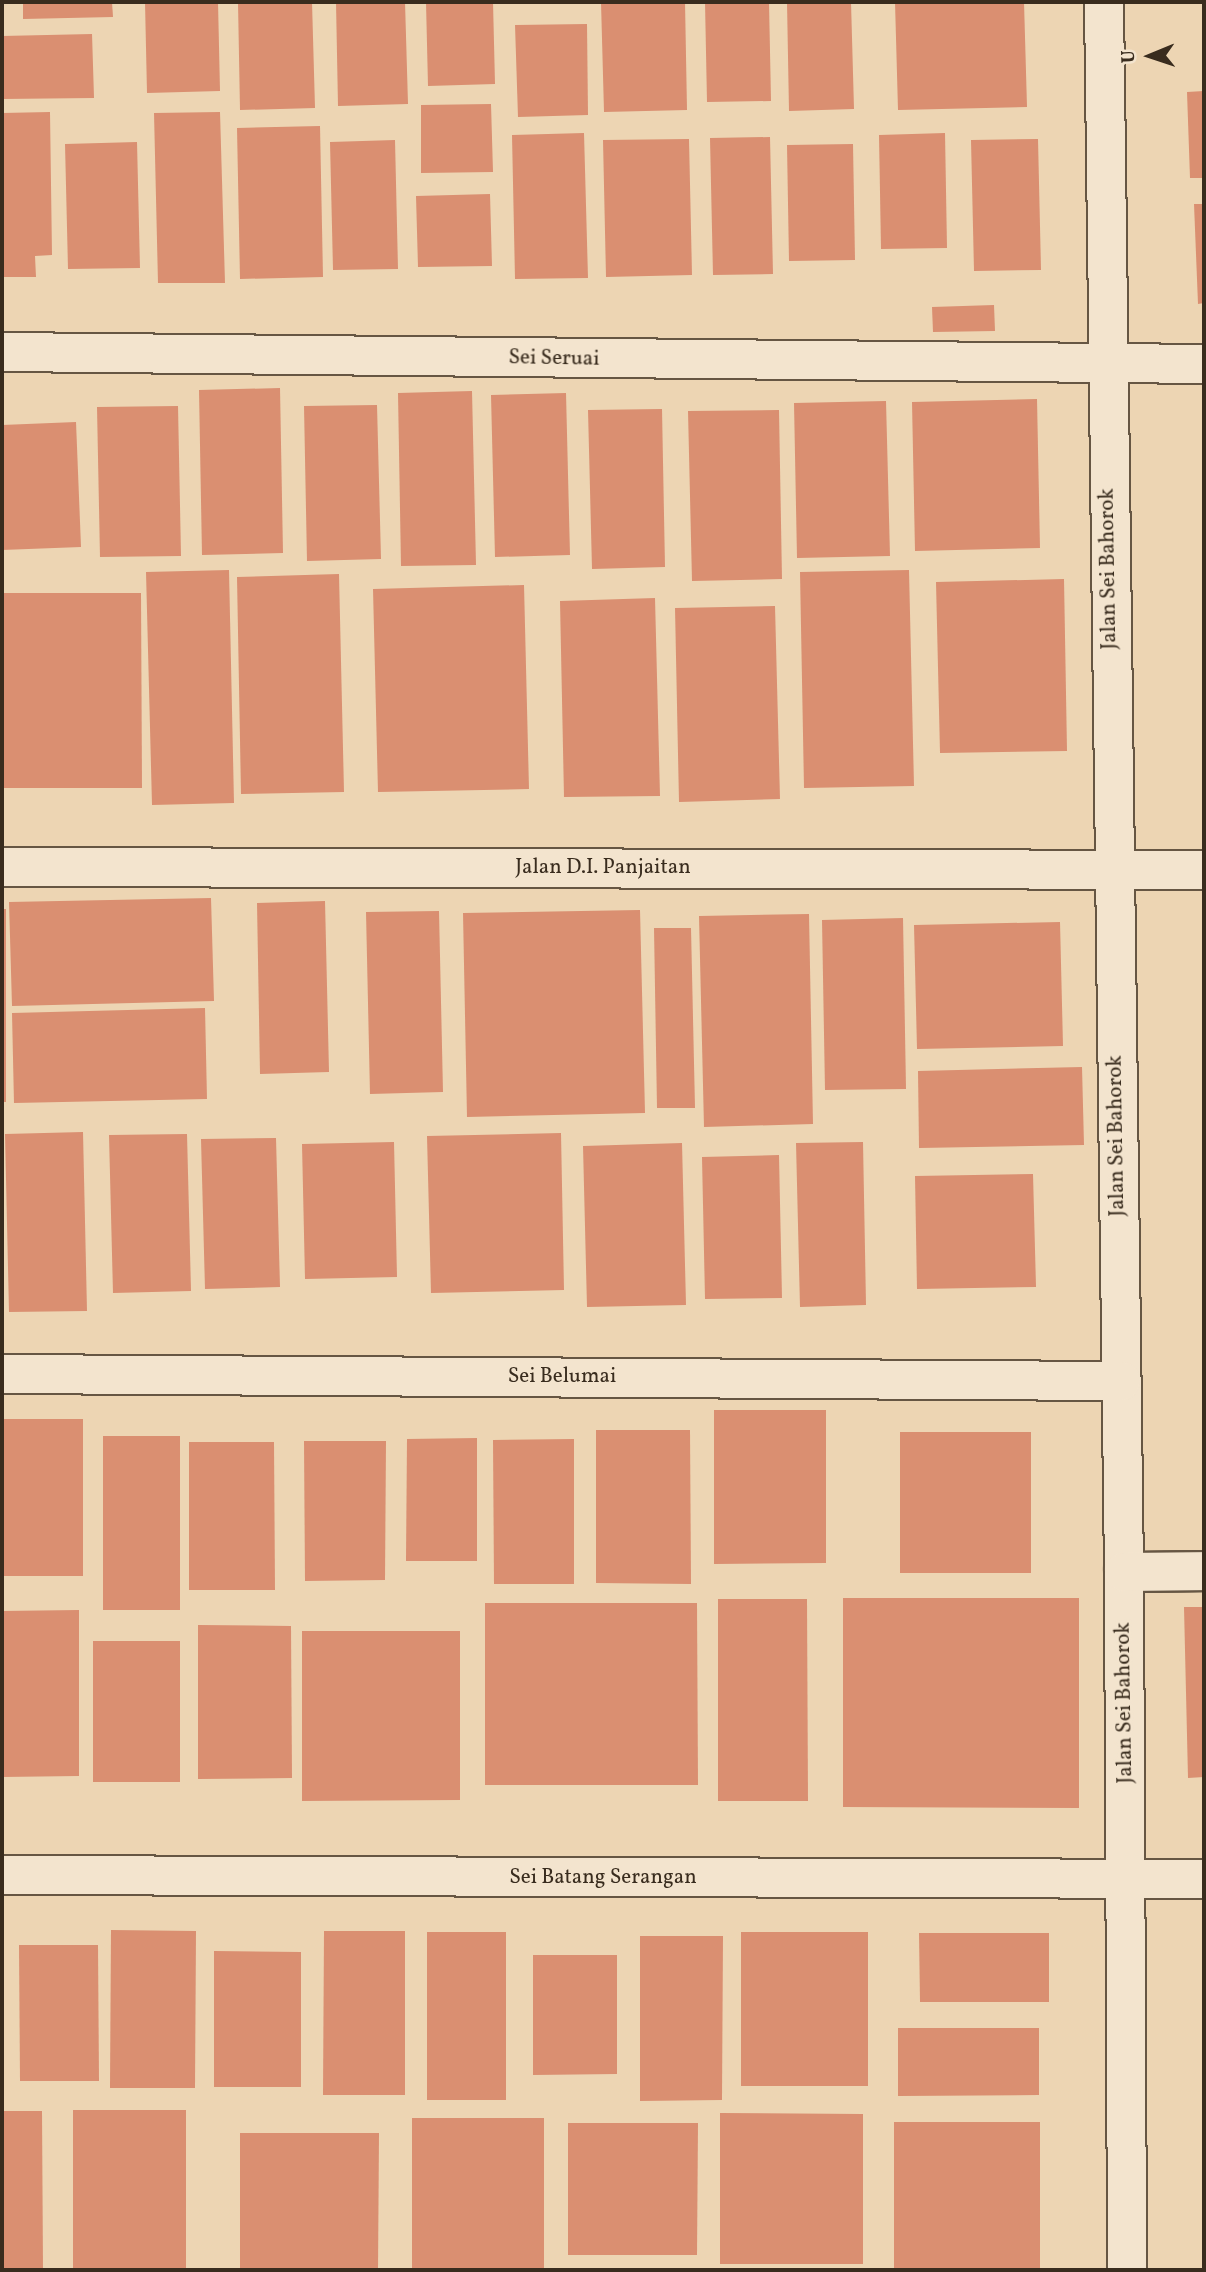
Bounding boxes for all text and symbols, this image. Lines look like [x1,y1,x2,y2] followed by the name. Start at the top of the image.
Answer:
[1115,21,1185,91] north arrow
[1116,50,1142,64] text: U
[508,346,600,372] street label: Sei Seruai
[1095,488,1123,650] street label: Jalan Sei Bahorok
[515,855,691,881] street label: Jalan D.I. Panjaitan
[1103,1055,1131,1217] street label: Jalan Sei Bahorok
[508,1364,616,1390] street label: Sei Belumai
[1111,1622,1139,1784] street label: Jalan Sei Bahorok
[509,1865,697,1891] street label: Sei Batang Serangan

